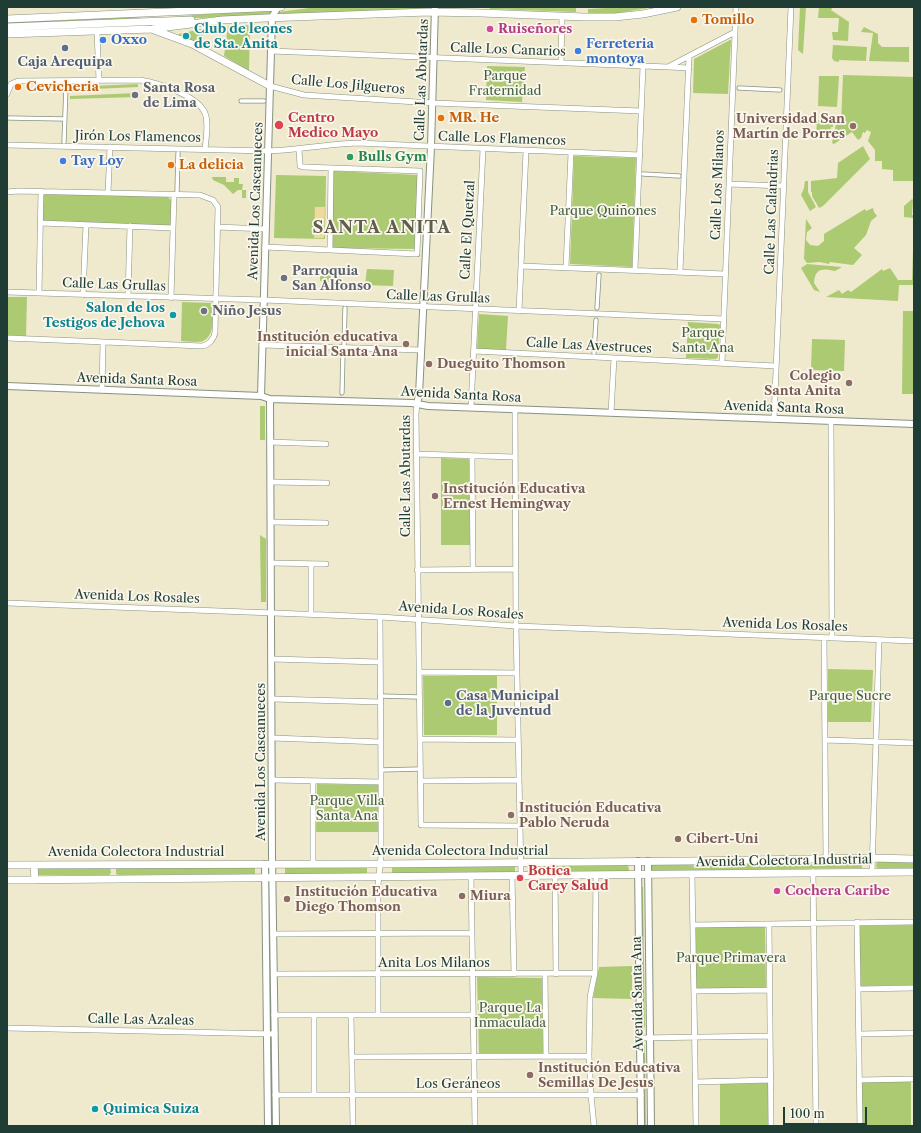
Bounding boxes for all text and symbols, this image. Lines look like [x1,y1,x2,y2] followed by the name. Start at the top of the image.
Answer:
[702,12,754,28] place label: Tomillo
[689,15,699,25] marker: Tomillo
[412,19,432,141] street label: Calle Las Abutardas
[194,21,292,52] place label: Club de leones de Sta. Anita
[498,21,572,37] place label: Ruiseñores
[485,24,495,34] marker: Ruiseñores
[181,31,191,41] marker: Club de leones de Sta. Anita
[111,32,147,48] place label: Oxxo
[98,35,108,45] marker: Oxxo
[586,36,654,67] place label: Ferreteria montoya
[450,40,566,60] street label: Calle Los Canarios
[60,43,70,53] marker: Caja Arequipa
[573,46,583,56] marker: Ferreteria montoya
[17,54,113,70] place label: Caja Arequipa
[469,68,541,99] park label: Parque Fraternidad
[290,72,406,98] street label: Calle Los Jilgueros
[26,79,99,95] place label: Cevicheria
[143,80,215,111] place label: Santa Rosa de Lima
[13,82,23,92] marker: Cevicheria
[130,90,140,100] marker: Santa Rosa de Lima
[288,110,378,141] place label: Centro Medico Mayo
[449,110,499,126] place label: MR. He
[732,111,845,142] place label: Universidad San Martín de Porres
[436,113,446,123] marker: MR. He
[273,119,285,131] marker: Centro Medico Mayo
[848,121,858,131] marker: Universidad San Martín de Porres
[245,122,267,280] street label: Avenida Los Cascanueces
[75,128,201,146] street label: Jirón Los Flamencos
[438,129,566,149] street label: Calle Los Flamencos
[708,129,728,241] street label: Calle Los Milanos
[358,149,427,165] place label: Bulls Gym
[762,149,782,275] street label: Calle Las Calandrias
[345,152,355,162] marker: Bulls Gym
[71,153,123,169] place label: Tay Loy
[58,156,68,166] marker: Tay Loy
[179,157,244,173] place label: La delicia
[166,160,176,170] marker: La delicia
[458,180,478,280] street label: Calle El Quetzal
[550,203,656,219] park label: Parque Quiñones
[312,218,452,238] district label: SANTA ANITA
[292,263,371,294] place label: Parroquia San Alfonso
[279,273,289,283] marker: Parroquia San Alfonso
[62,275,166,295] street label: Calle Las Grullas
[386,287,490,307] street label: Calle Las Grullas
[43,300,165,331] place label: Salon de los Testigos de Jehova
[212,303,282,319] place label: Niño Jesus
[199,306,209,316] marker: Niño Jesus
[168,310,178,320] marker: Salon de los Testigos de Jehova
[672,325,734,356] park label: Parque Santa Ana
[257,329,398,360] place label: Institución educativa inicial Santa Ana
[526,335,652,357] street label: Calle Las Avestruces
[401,339,411,349] marker: Institución educativa inicial Santa Ana
[437,356,566,372] place label: Dueguito Thomson
[424,359,434,369] marker: Dueguito Thomson
[764,368,841,399] place label: Colegio Santa Anita
[76,370,198,390] street label: Avenida Santa Rosa
[844,378,854,388] marker: Colegio Santa Anita
[400,384,522,406] street label: Avenida Santa Rosa
[723,398,845,418] street label: Avenida Santa Rosa
[398,415,414,537] street label: Calle Las Abutardas
[443,481,586,512] place label: Institución Educativa Ernest Hemingway
[430,491,440,501] marker: Institución Educativa Ernest Hemingway
[74,587,200,607] street label: Avenida Los Rosales
[398,599,524,623] street label: Avenida Los Rosales
[722,615,848,635] street label: Avenida Los Rosales
[253,683,269,841] street label: Avenida Los Cascanueces
[456,688,559,719] place label: Casa Municipal de la Juventud
[809,688,891,704] park label: Parque Sucre
[443,698,453,708] marker: Casa Municipal de la Juventud
[309,793,385,824] park label: Parque Villa Santa Ana
[519,800,662,831] place label: Institución Educativa Pablo Neruda
[506,810,516,820] marker: Institución Educativa Pablo Neruda
[686,831,758,847] place label: Cibert-Uni
[673,834,683,844] marker: Cibert-Uni
[372,843,548,859] street label: Avenida Colectora Industrial
[48,844,224,860] street label: Avenida Colectora Industrial
[696,852,872,870] street label: Avenida Colectora Industrial
[528,863,609,894] place label: Botica Carey Salud
[515,873,525,883] marker: Botica Carey Salud
[785,883,890,899] place label: Cochera Caribe
[295,884,438,915] place label: Institución Educativa Diego Thomson
[772,886,782,896] marker: Cochera Caribe
[470,888,511,904] place label: Miura
[457,891,467,901] marker: Miura
[282,894,292,904] marker: Institución Educativa Diego Thomson
[629,936,647,1052] street label: Avenida Santa Ana
[676,950,786,966] park label: Parque Primavera
[378,955,490,971] street label: Anita Los Milanos
[474,1000,546,1031] park label: Parque La Inmaculada
[88,1011,194,1029] street label: Calle Las Azaleas
[538,1060,681,1091] place label: Institución Educativa Semillas De Jesus
[525,1070,535,1080] marker: Institución Educativa Semillas De Jesus
[416,1076,500,1092] street label: Los Geráneos
[785,1099,869,1125] scale bar
[103,1101,199,1117] place label: Quimica Suiza
[90,1104,100,1114] marker: Quimica Suiza
[790,1106,825,1121] text: 100 m

